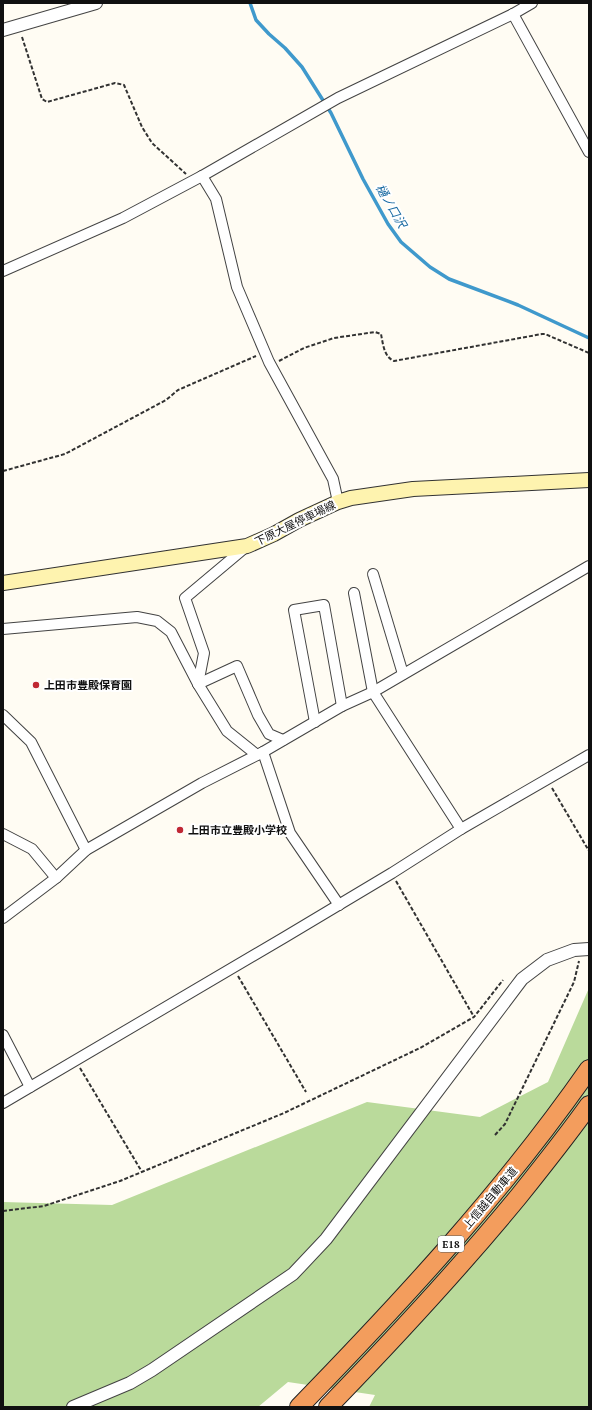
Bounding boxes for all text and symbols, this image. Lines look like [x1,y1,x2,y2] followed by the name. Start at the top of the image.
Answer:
[373,181,411,232] water label: 樋ノ口沢
[252,497,338,549] street label: 下原大屋停車場線
[44,678,132,692] place label: 上田市豊殿保育園
[31,680,41,690] marker: 上田市豊殿保育園
[188,823,287,837] place label: 上田市立豊殿小学校
[175,825,185,835] marker: 上田市立豊殿小学校
[460,1164,520,1232] street label: 上信越自動車道
[438,1236,464,1252] road number: E18

